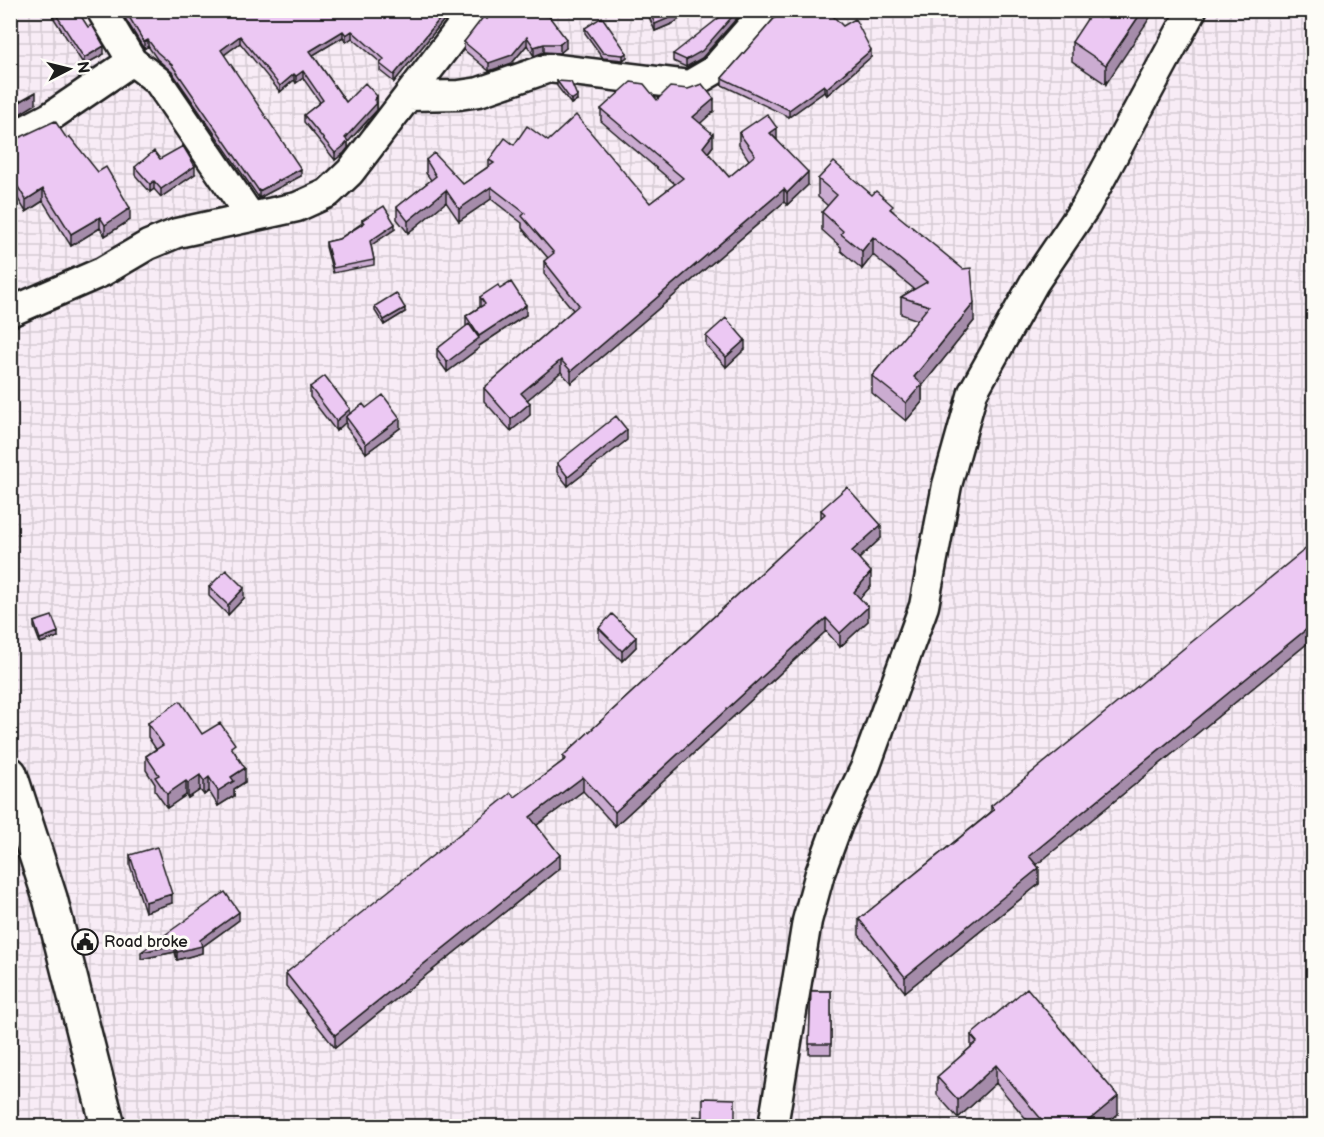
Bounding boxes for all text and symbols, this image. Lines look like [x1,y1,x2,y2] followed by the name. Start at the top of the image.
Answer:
[39,39,99,99] north arrow
[72,60,93,74] text: N
[70,927,100,957] public building icon: Road broke
[104,933,188,952] place label: Road broke

